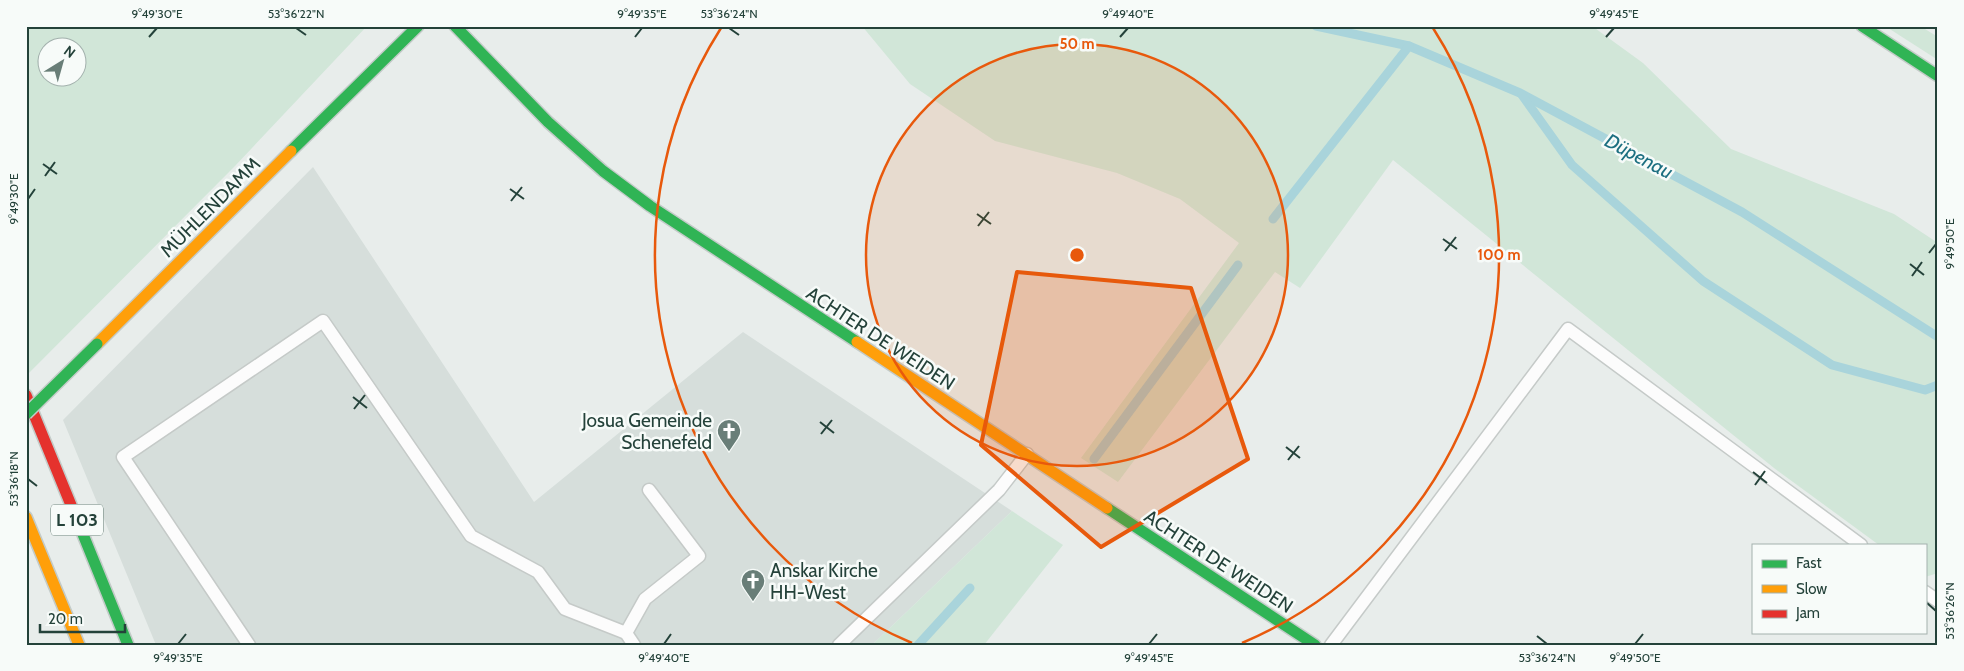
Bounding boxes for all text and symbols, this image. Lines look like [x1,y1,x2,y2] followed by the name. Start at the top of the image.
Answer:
[131,6,183,21] text: 9°49'30"E
[268,6,324,21] text: 53°36'22"N
[617,6,667,21] text: 9°49'35"E
[700,6,758,21] text: 53°36'24"N
[1102,6,1154,21] text: 9°49'40"E
[1589,6,1639,21] text: 9°49'45"E
[1059,35,1095,53] text: 50 m
[38,38,88,88] north arrow
[60,41,79,62] text: N
[1601,128,1677,184] water label: Düpenau
[156,153,265,262] street label: MÜHLENDAMM
[6,173,21,225] text: 9°49'30"E
[1942,218,1957,270] text: 9°49'50"E
[1068,246,1086,264] centre of rings
[1477,246,1521,264] text: 100 m
[802,282,959,395] street label: ACHTER DE WEIDEN
[581,409,712,454] place label: Josua Gemeinde Schenefeld
[716,418,742,452] church icon: Josua Gemeinde Schenefeld
[6,451,21,507] text: 53°36'18"N
[51,504,103,536] road number: L 103
[1140,505,1297,618] street label: ACHTER DE WEIDEN
[1752,544,1926,634] legend
[1796,554,1821,572] text: Fast
[770,559,878,604] place label: Anskar Kirche HH-West
[740,568,766,602] church icon: Anskar Kirche HH-West
[1796,580,1827,598] text: Slow
[1942,582,1957,640] text: 53°36'26"N
[40,601,125,633] scale bar
[1795,604,1820,622] text: Jam
[48,610,83,628] text: 20 m
[153,650,203,665] text: 9°49'35"E
[638,650,690,665] text: 9°49'40"E
[1124,650,1174,665] text: 9°49'45"E
[1518,650,1576,665] text: 53°36'24"N
[1609,650,1661,665] text: 9°49'50"E

